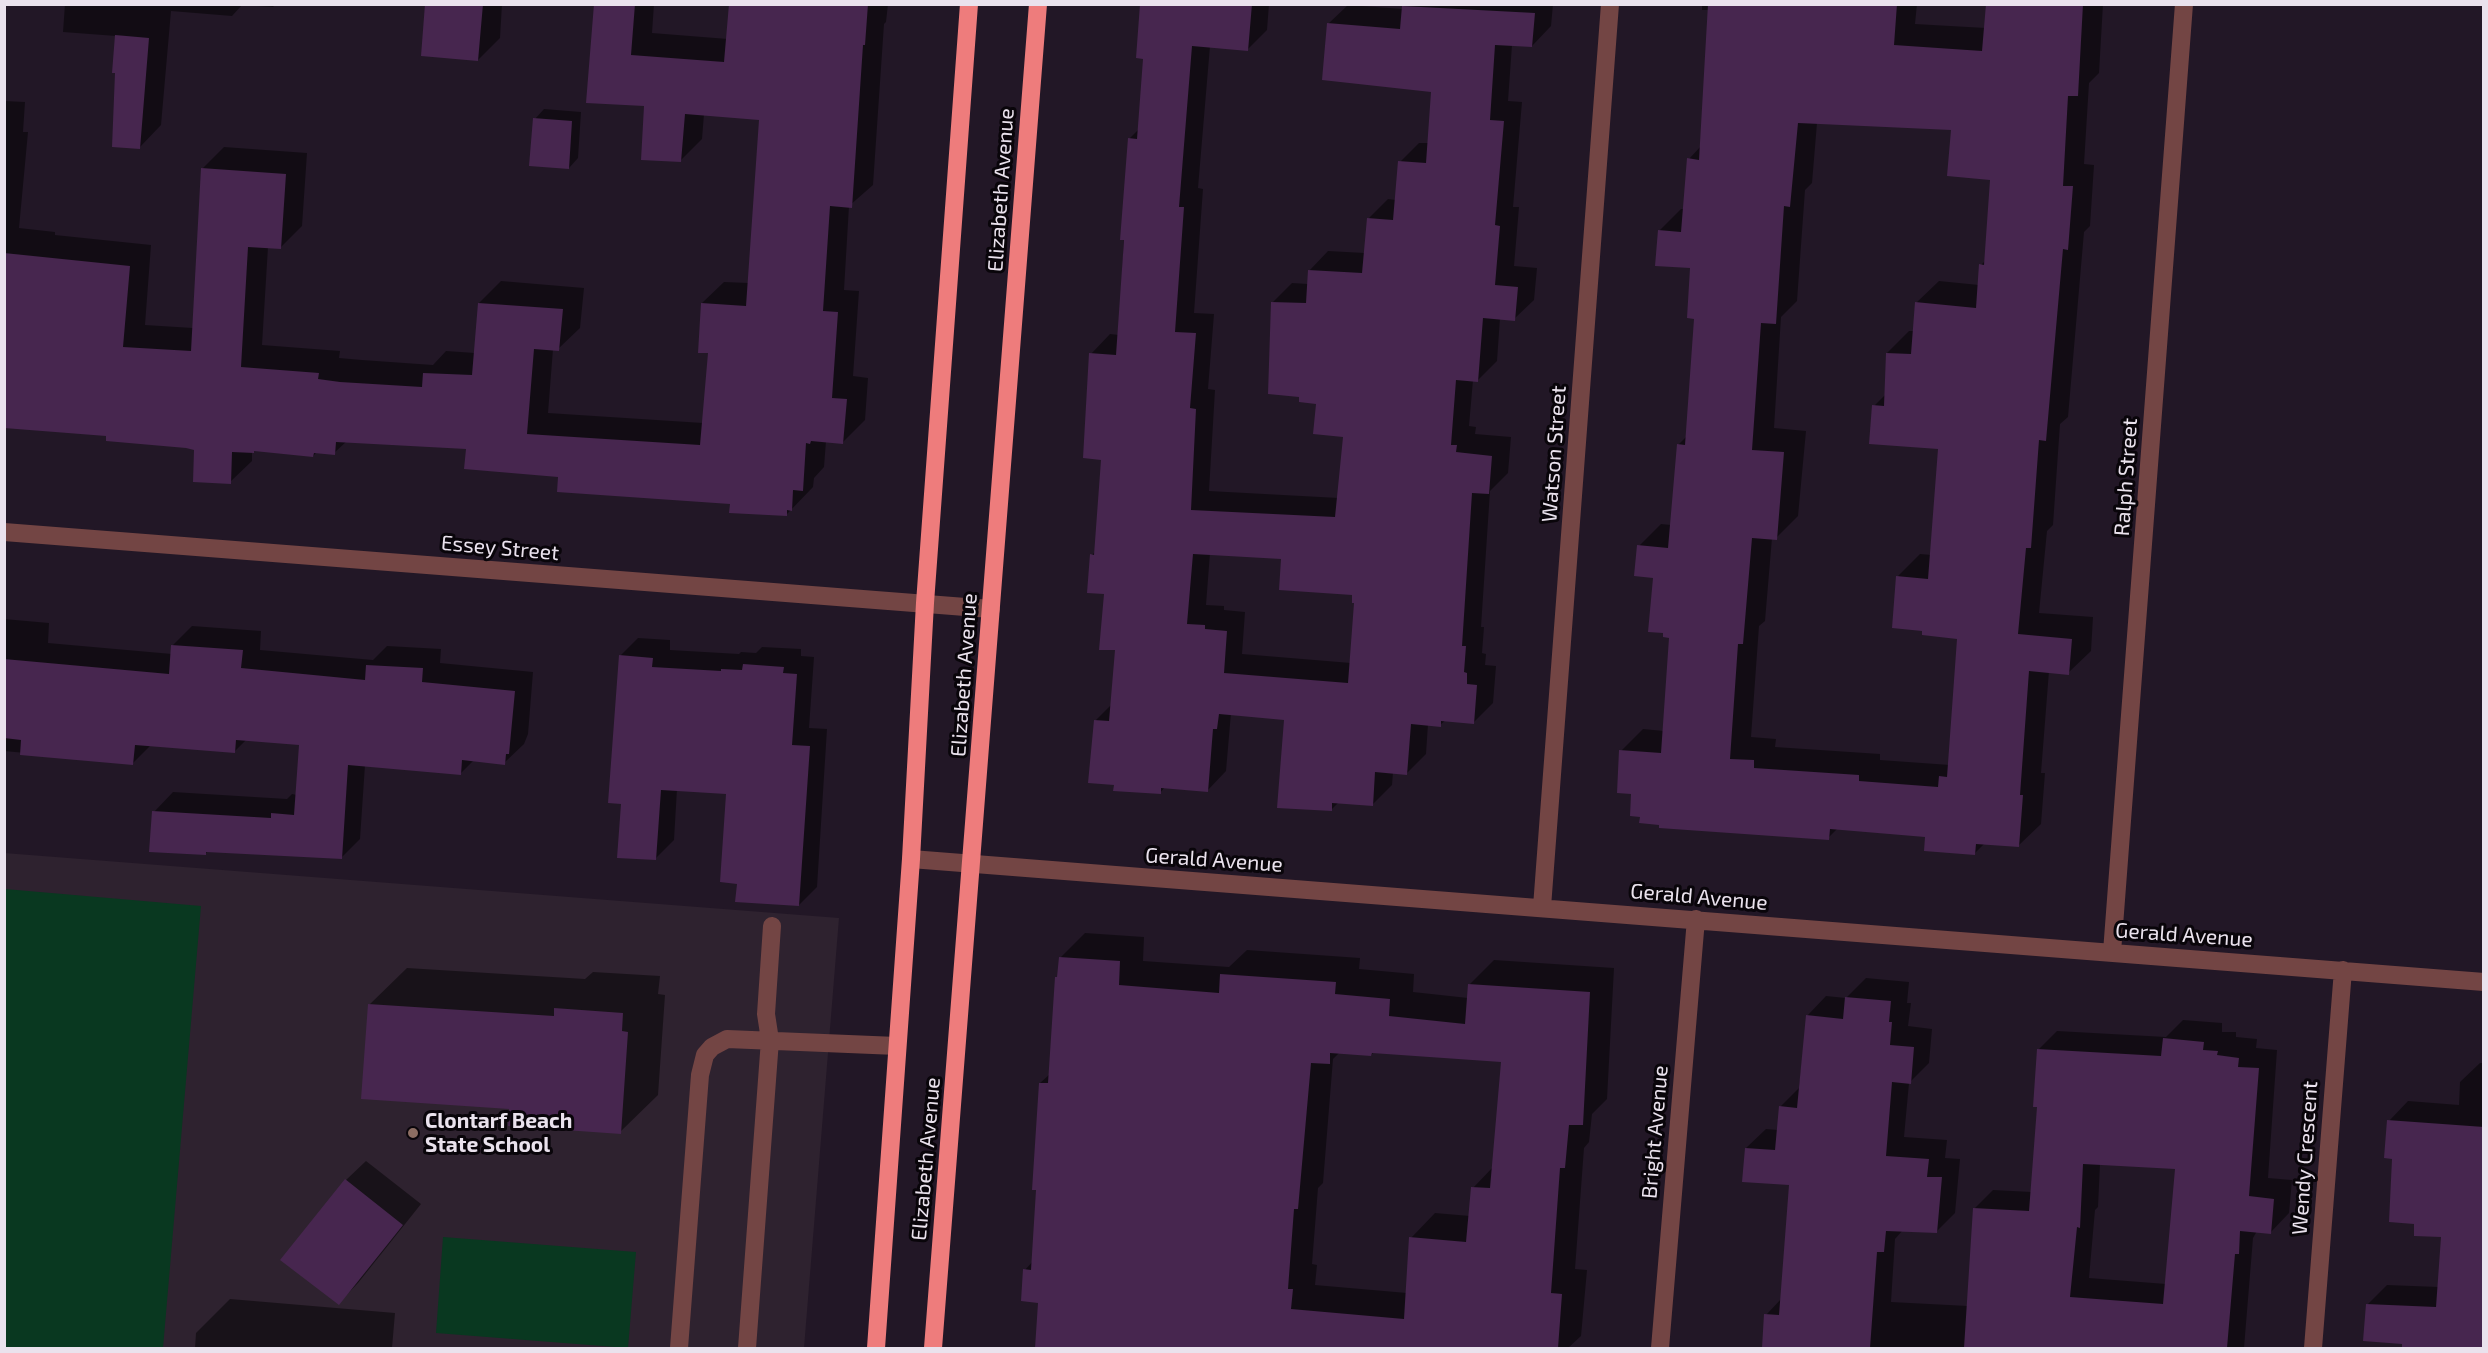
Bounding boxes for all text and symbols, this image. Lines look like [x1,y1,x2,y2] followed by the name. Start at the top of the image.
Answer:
[983,107,1019,273] street label: Elizabeth Avenue
[1537,385,1571,523] street label: Watson Street
[2109,417,2143,537] street label: Ralph Street
[440,530,560,566] street label: Essey Street
[946,592,982,758] street label: Elizabeth Avenue
[1144,843,1284,877] street label: Gerald Avenue
[1629,878,1769,916] street label: Gerald Avenue
[2114,918,2254,952] street label: Gerald Avenue
[1637,1064,1673,1200] street label: Bright Avenue
[906,1076,946,1242] street label: Elizabeth Avenue
[2287,1080,2323,1236] street label: Wendy Crescent
[425,1108,572,1158] place label: Clontarf Beach State School
[406,1126,420,1140] marker: Clontarf Beach State School

